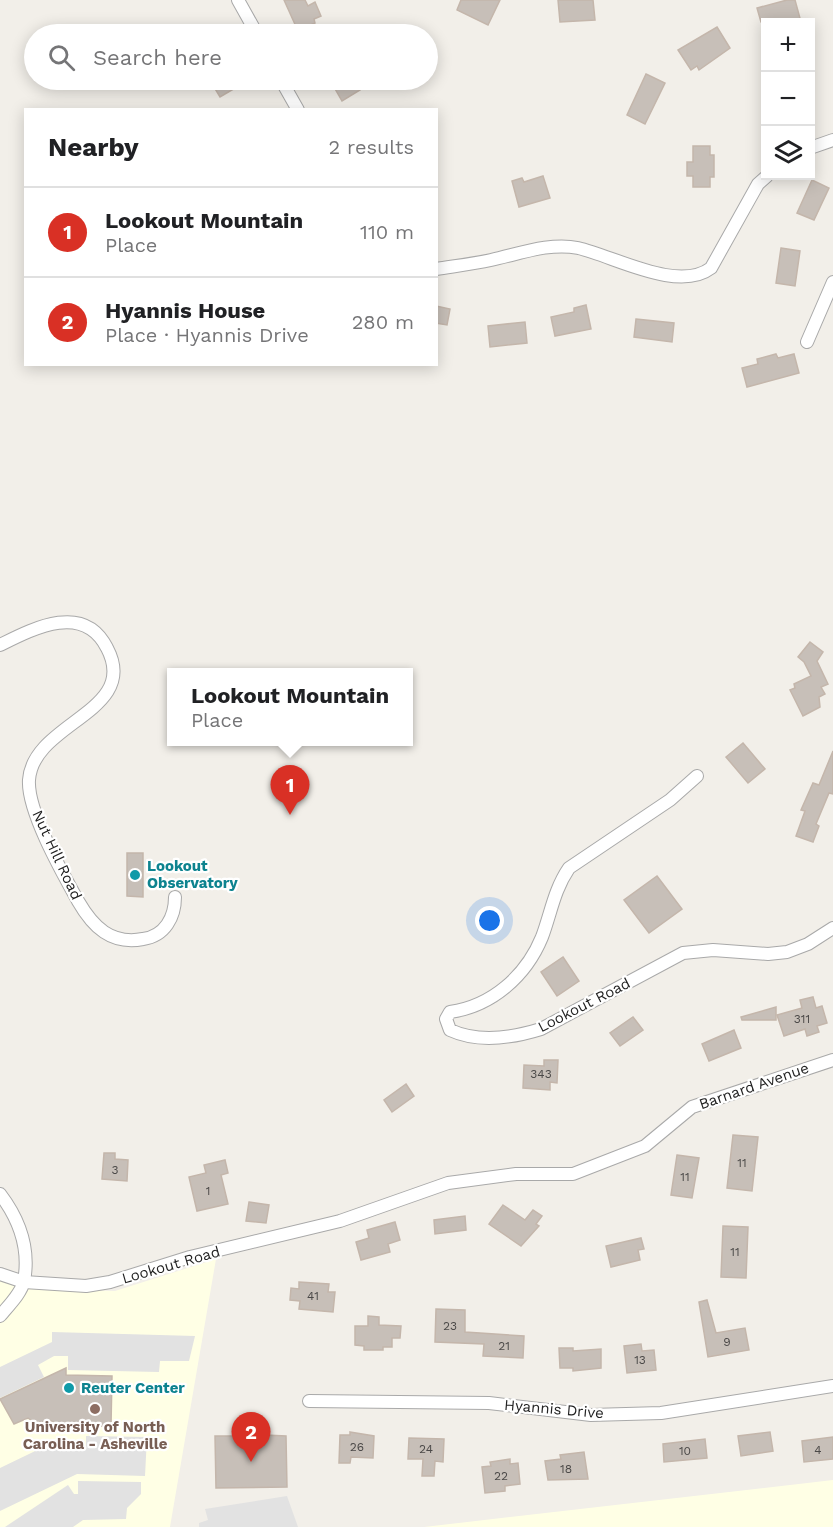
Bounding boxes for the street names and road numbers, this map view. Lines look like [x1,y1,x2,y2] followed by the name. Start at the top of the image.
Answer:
[28,807,86,903] street label: Nut Hill Road
[535,974,633,1036] street label: Lookout Road
[697,1059,811,1113] street label: Barnard Avenue
[120,1242,222,1288] street label: Lookout Road
[503,1396,605,1422] street label: Hyannis Drive

